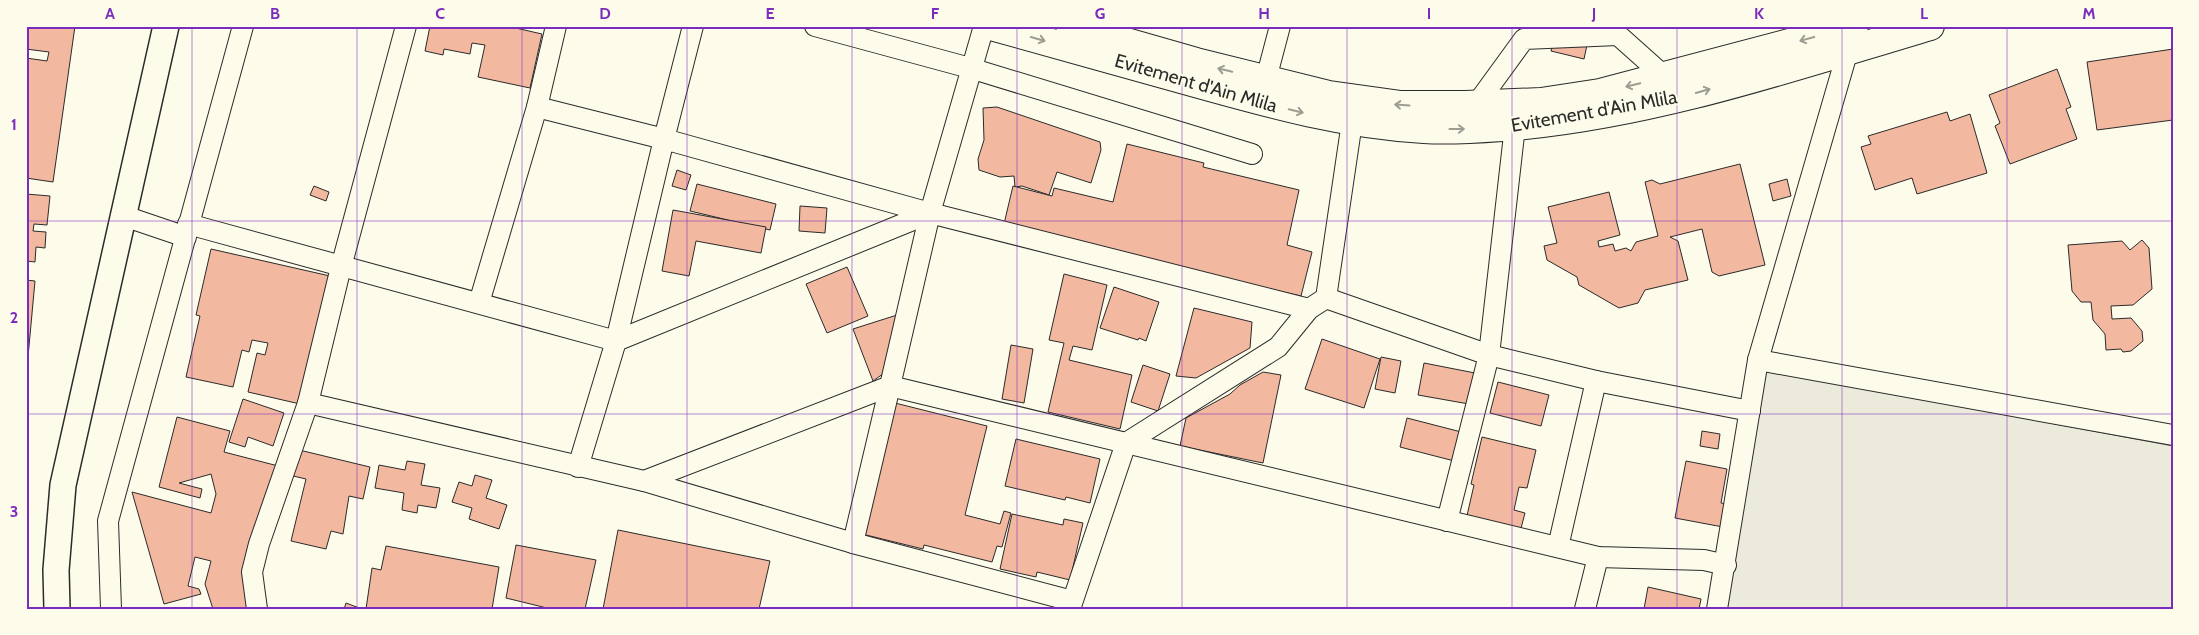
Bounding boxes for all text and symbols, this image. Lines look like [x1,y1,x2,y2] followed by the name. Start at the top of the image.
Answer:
[105,4,115,23] text: A
[270,4,280,23] text: B
[435,4,445,23] text: C
[599,4,611,23] text: D
[765,4,775,23] text: E
[931,4,940,23] text: F
[1095,4,1105,23] text: G
[1258,4,1270,23] text: H
[1427,4,1431,23] text: I
[1591,4,1596,23] text: J
[1754,4,1764,23] text: K
[1920,4,1928,23] text: L
[2082,4,2096,23] text: M
[1030,35,1046,45] one-way arrow
[1799,35,1815,44] one-way arrow
[1112,49,1280,117] street label: Evitement d'Ain Mlila
[1218,65,1234,74] one-way arrow
[1625,81,1641,90] one-way arrow
[1509,85,1679,137] street label: Evitement d'Ain Mlila
[1695,86,1711,96] one-way arrow
[1394,100,1410,109] one-way arrow
[1287,107,1303,116] one-way arrow
[11,115,17,134] text: 1
[1448,124,1464,134] one-way arrow
[10,308,18,327] text: 2
[10,502,18,521] text: 3

